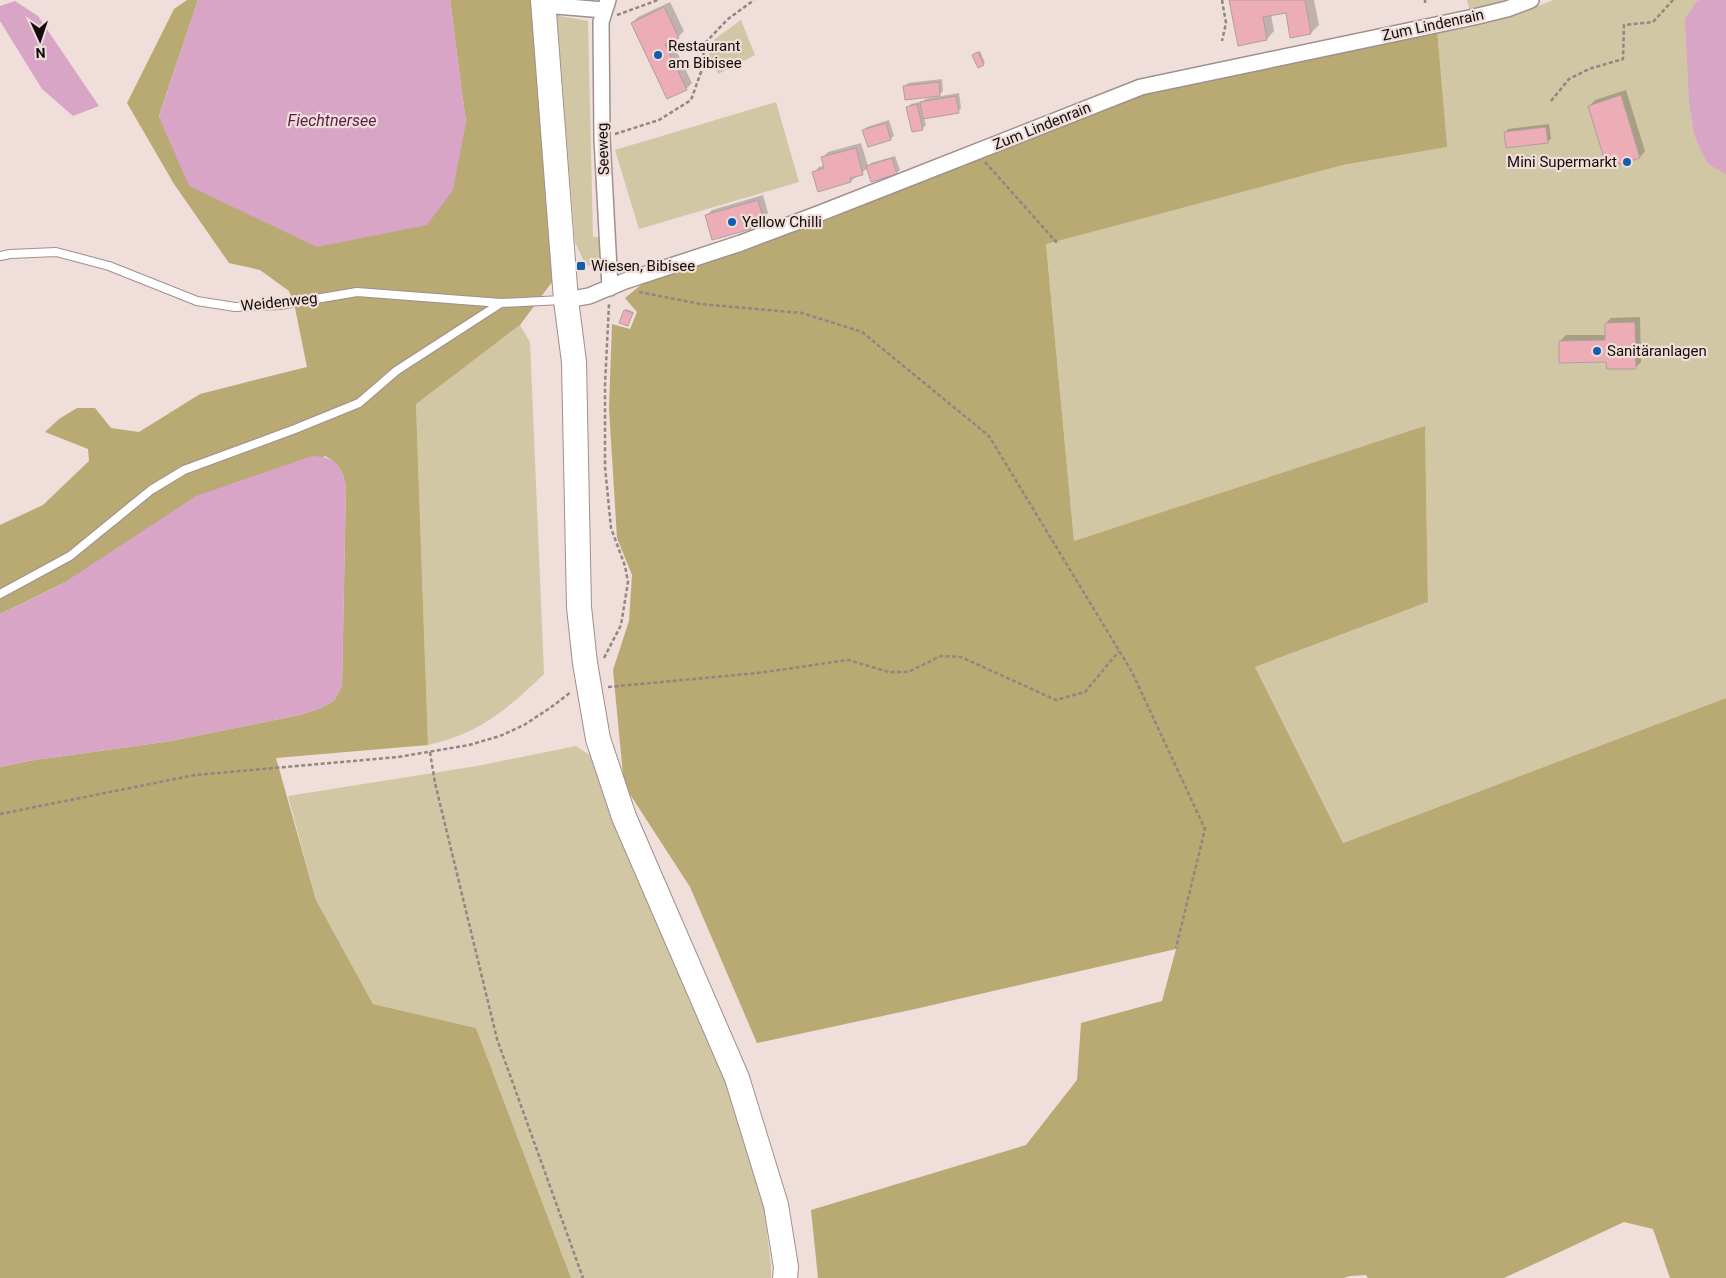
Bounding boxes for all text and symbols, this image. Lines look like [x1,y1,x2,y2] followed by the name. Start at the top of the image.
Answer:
[1380,5,1486,45] street label: Zum Lindenrain
[15,15,65,65] north arrow
[668,37,742,72] place label: Restaurant am Bibisee
[35,45,46,61] text: N
[652,49,664,61] marker: Restaurant am Bibisee
[991,98,1093,154] street label: Zum Lindenrain
[288,111,376,130] water label: Fiechtnersee
[593,122,613,176] street label: Seeweg
[1507,153,1617,171] place label: Mini Supermarkt
[1621,156,1633,168] marker: Mini Supermarkt
[742,213,822,231] place label: Yellow Chilli
[726,216,738,228] marker: Yellow Chilli
[591,257,695,275] place label: Wiesen, Bibisee
[575,260,587,272] marker: Wiesen, Bibisee
[240,289,318,315] street label: Weidenweg
[1607,342,1707,360] place label: Sanitäranlagen
[1591,345,1603,357] marker: Sanitäranlagen

